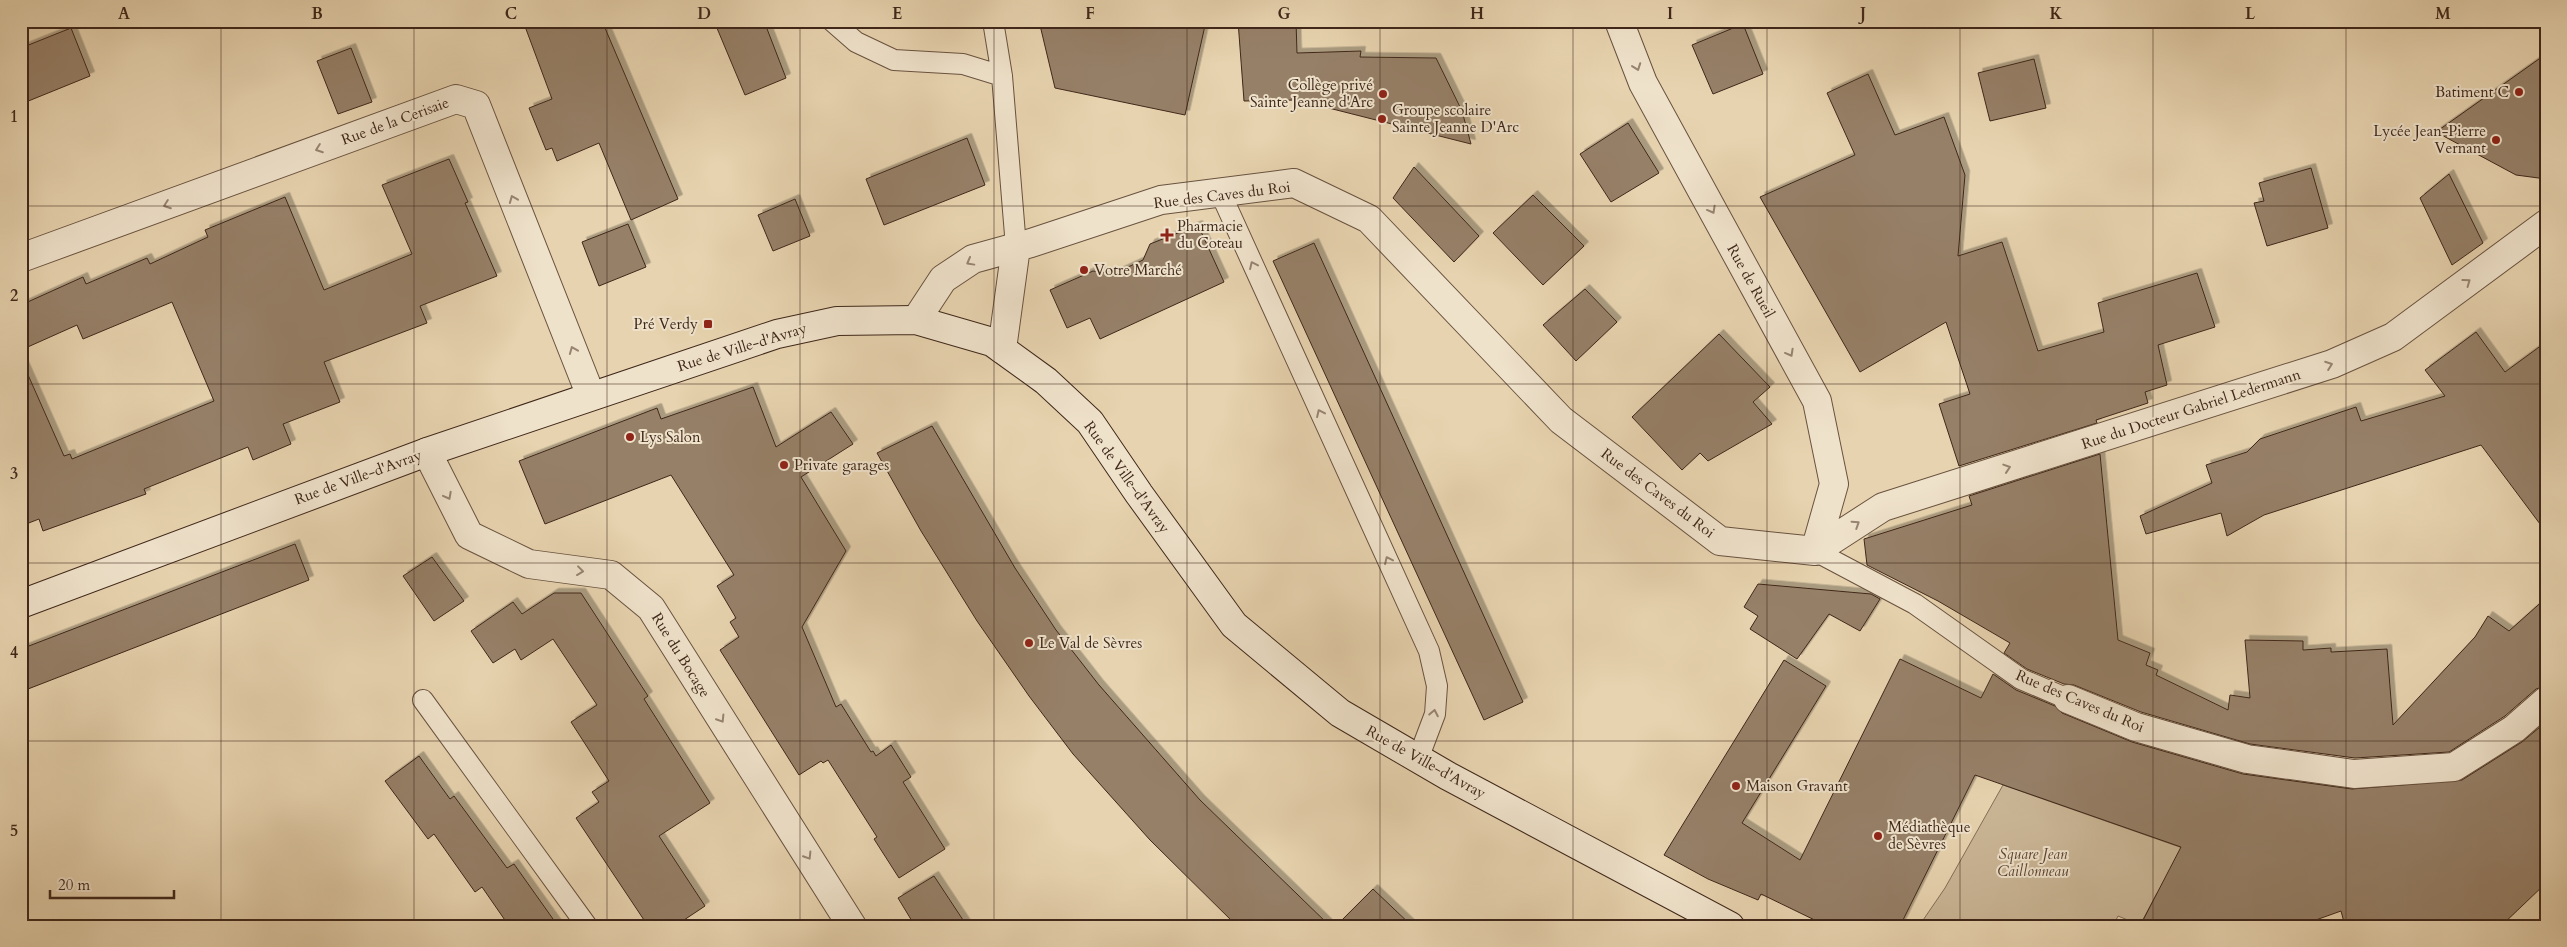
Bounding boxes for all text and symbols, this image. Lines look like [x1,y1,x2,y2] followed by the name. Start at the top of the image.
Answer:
[118,3,130,25] text: A
[311,3,323,25] text: B
[505,3,517,25] text: C
[697,3,711,25] text: D
[892,3,902,25] text: E
[1085,3,1095,25] text: F
[1277,3,1291,25] text: G
[1470,3,1484,25] text: H
[1667,3,1673,25] text: I
[1858,3,1866,25] text: J
[2050,3,2063,25] text: K
[2245,3,2256,25] text: L
[2435,3,2451,25] text: M
[1630,62,1641,71] one-way arrow
[1250,75,1373,112] place label: Collège privé Sainte Jeanne d'Arc
[2435,82,2509,102] place label: Batiment C
[2513,86,2525,98] marker: Batiment C
[1377,88,1389,100] marker: Collège privé Sainte Jeanne d'Arc
[338,92,452,150] street label: Rue de la Cerisaie
[1392,100,1519,137] place label: Groupe scolaire Sainte Jeanne D'Arc
[10,106,18,128] text: 1
[1376,113,1388,125] marker: Groupe scolaire Sainte Jeanne D'Arc
[2373,121,2486,158] place label: Lycée Jean-Pierre Vernant
[2490,134,2502,146] marker: Lycée Jean-Pierre Vernant
[315,143,324,153] one-way arrow
[1152,177,1292,213] street label: Rue des Caves du Roi
[509,195,519,204] one-way arrow
[163,199,171,209] one-way arrow
[1706,205,1716,214] one-way arrow
[1177,216,1243,253] place label: Pharmacie du Coteau
[1161,229,1173,241] marker: Pharmacie du Coteau
[1722,240,1780,322] street label: Rue de Rueil
[966,256,975,266] one-way arrow
[1094,260,1182,280] place label: Votre Marché
[1248,261,1259,270] one-way arrow
[1078,264,1090,276] marker: Votre Marché
[2461,279,2471,288] one-way arrow
[10,285,18,307] text: 2
[634,314,698,334] place label: Pré Verdy
[675,318,809,376] street label: Rue de Ville-d'Avray
[702,318,714,330] marker: Pré Verdy
[569,346,579,355] one-way arrow
[1784,348,1794,357] one-way arrow
[2324,361,2332,371] one-way arrow
[2079,364,2304,454] street label: Rue du Docteur Gabriel Ledermann
[1316,409,1327,418] one-way arrow
[1079,417,1175,537] street label: Rue de Ville-d'Avray
[640,427,701,447] place label: Lys Salon
[624,431,636,443] marker: Lys Salon
[1597,444,1719,542] street label: Rue des Caves du Roi
[292,445,425,509] street label: Rue de Ville-d'Avray
[794,455,889,475] place label: Private garages
[778,459,790,471] marker: Private garages
[10,463,18,485] text: 3
[2002,463,2011,473] one-way arrow
[442,490,452,499] one-way arrow
[1850,521,1859,531] one-way arrow
[1384,556,1394,565] one-way arrow
[576,565,584,576] one-way arrow
[647,609,715,701] street label: Rue du Bocage
[1039,633,1142,653] place label: Le Val de Sèvres
[1023,637,1035,649] marker: Le Val de Sèvres
[10,642,18,664] text: 4
[2013,665,2147,737] street label: Rue des Caves du Roi
[1428,708,1438,717] one-way arrow
[715,714,725,723] one-way arrow
[1362,721,1490,803] street label: Rue de Ville-d'Avray
[1746,776,1848,796] place label: Maison Gravant
[1730,780,1742,792] marker: Maison Gravant
[1888,817,1971,854] place label: Médiathèque de Sèvres
[10,820,18,842] text: 5
[1872,830,1884,842] marker: Médiathèque de Sèvres
[1997,844,2069,881] park label: Square Jean Caillonneau
[802,851,812,860] one-way arrow
[50,867,174,899] scale bar
[58,875,90,895] text: 20 m

